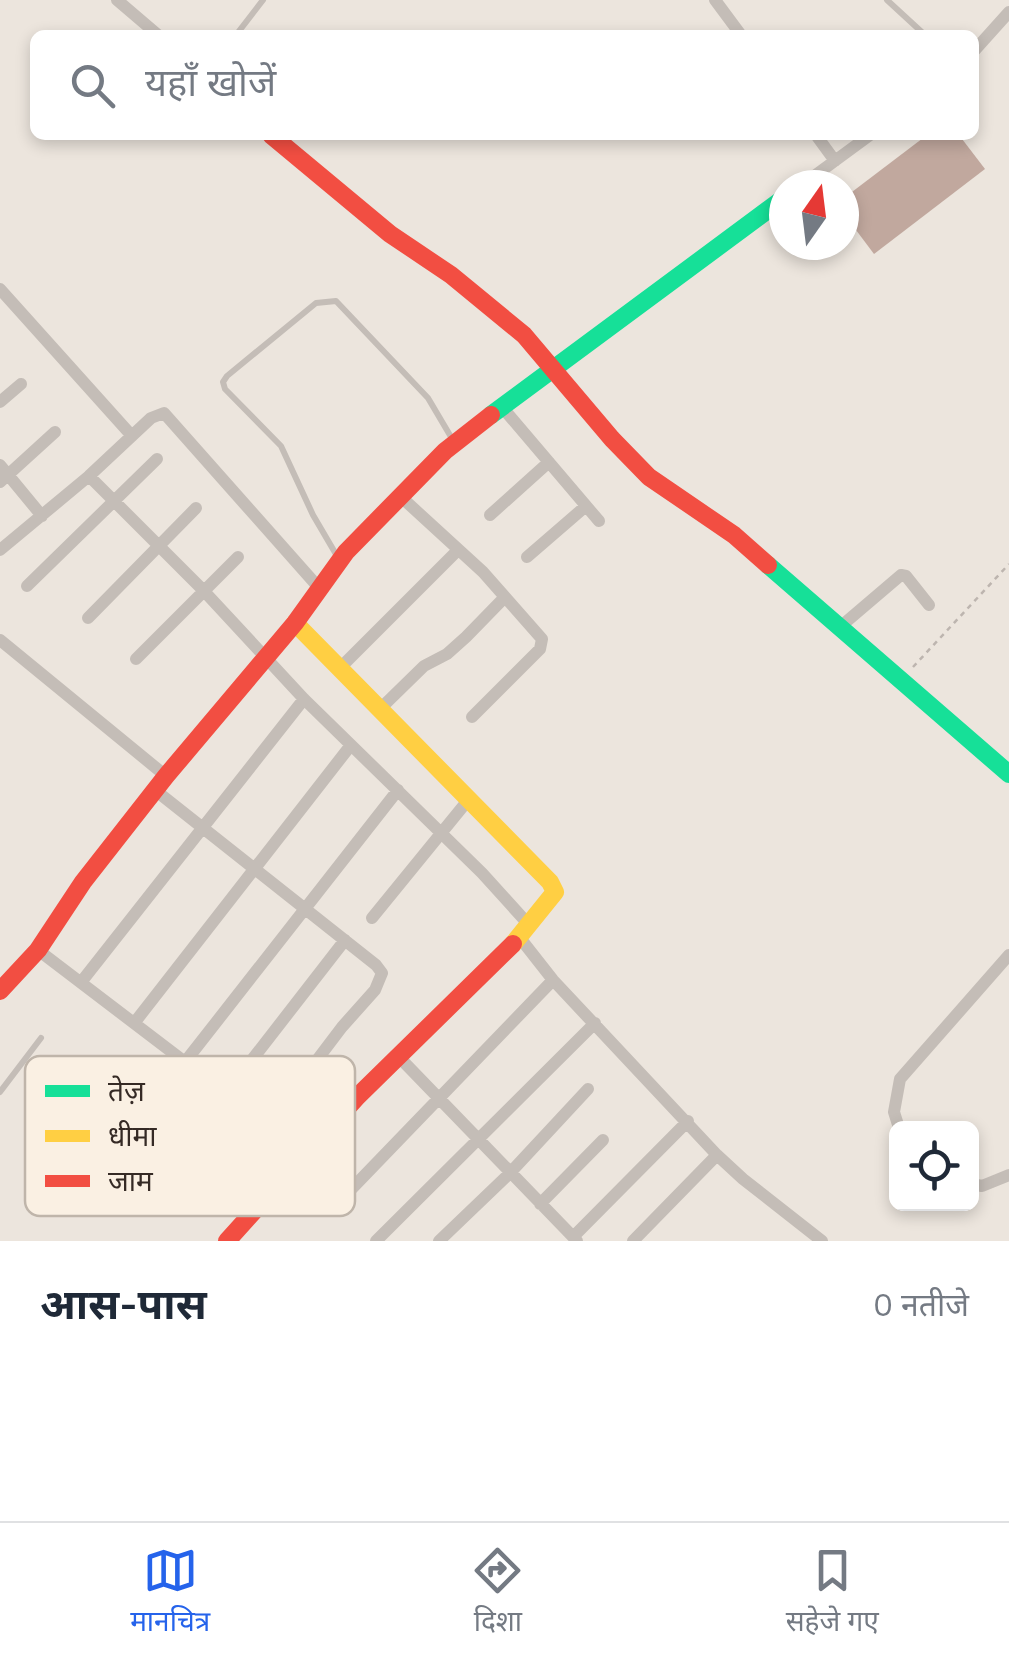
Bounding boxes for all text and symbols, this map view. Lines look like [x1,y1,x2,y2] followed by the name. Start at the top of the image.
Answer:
[30,30,979,140] search box
[65,58,120,113] icon: search
[145,58,276,106] text: यहाँ खोजें
[769,170,859,260] north arrow
[25,1056,355,1216] legend
[108,1073,146,1108] text: तेज़
[108,1118,157,1153] text: धीमा
[889,1121,979,1211] map controls
[889,1121,979,1211] button: locate
[108,1163,154,1198] text: जाम
[40,1277,207,1330] text: आस-पास
[873,1284,969,1324] text: 0 नतीजे
[130,1543,210,1642] tab: मानचित्र
[470,1543,525,1642] tab: दिशा
[786,1543,879,1642] tab: सहेजे गए

